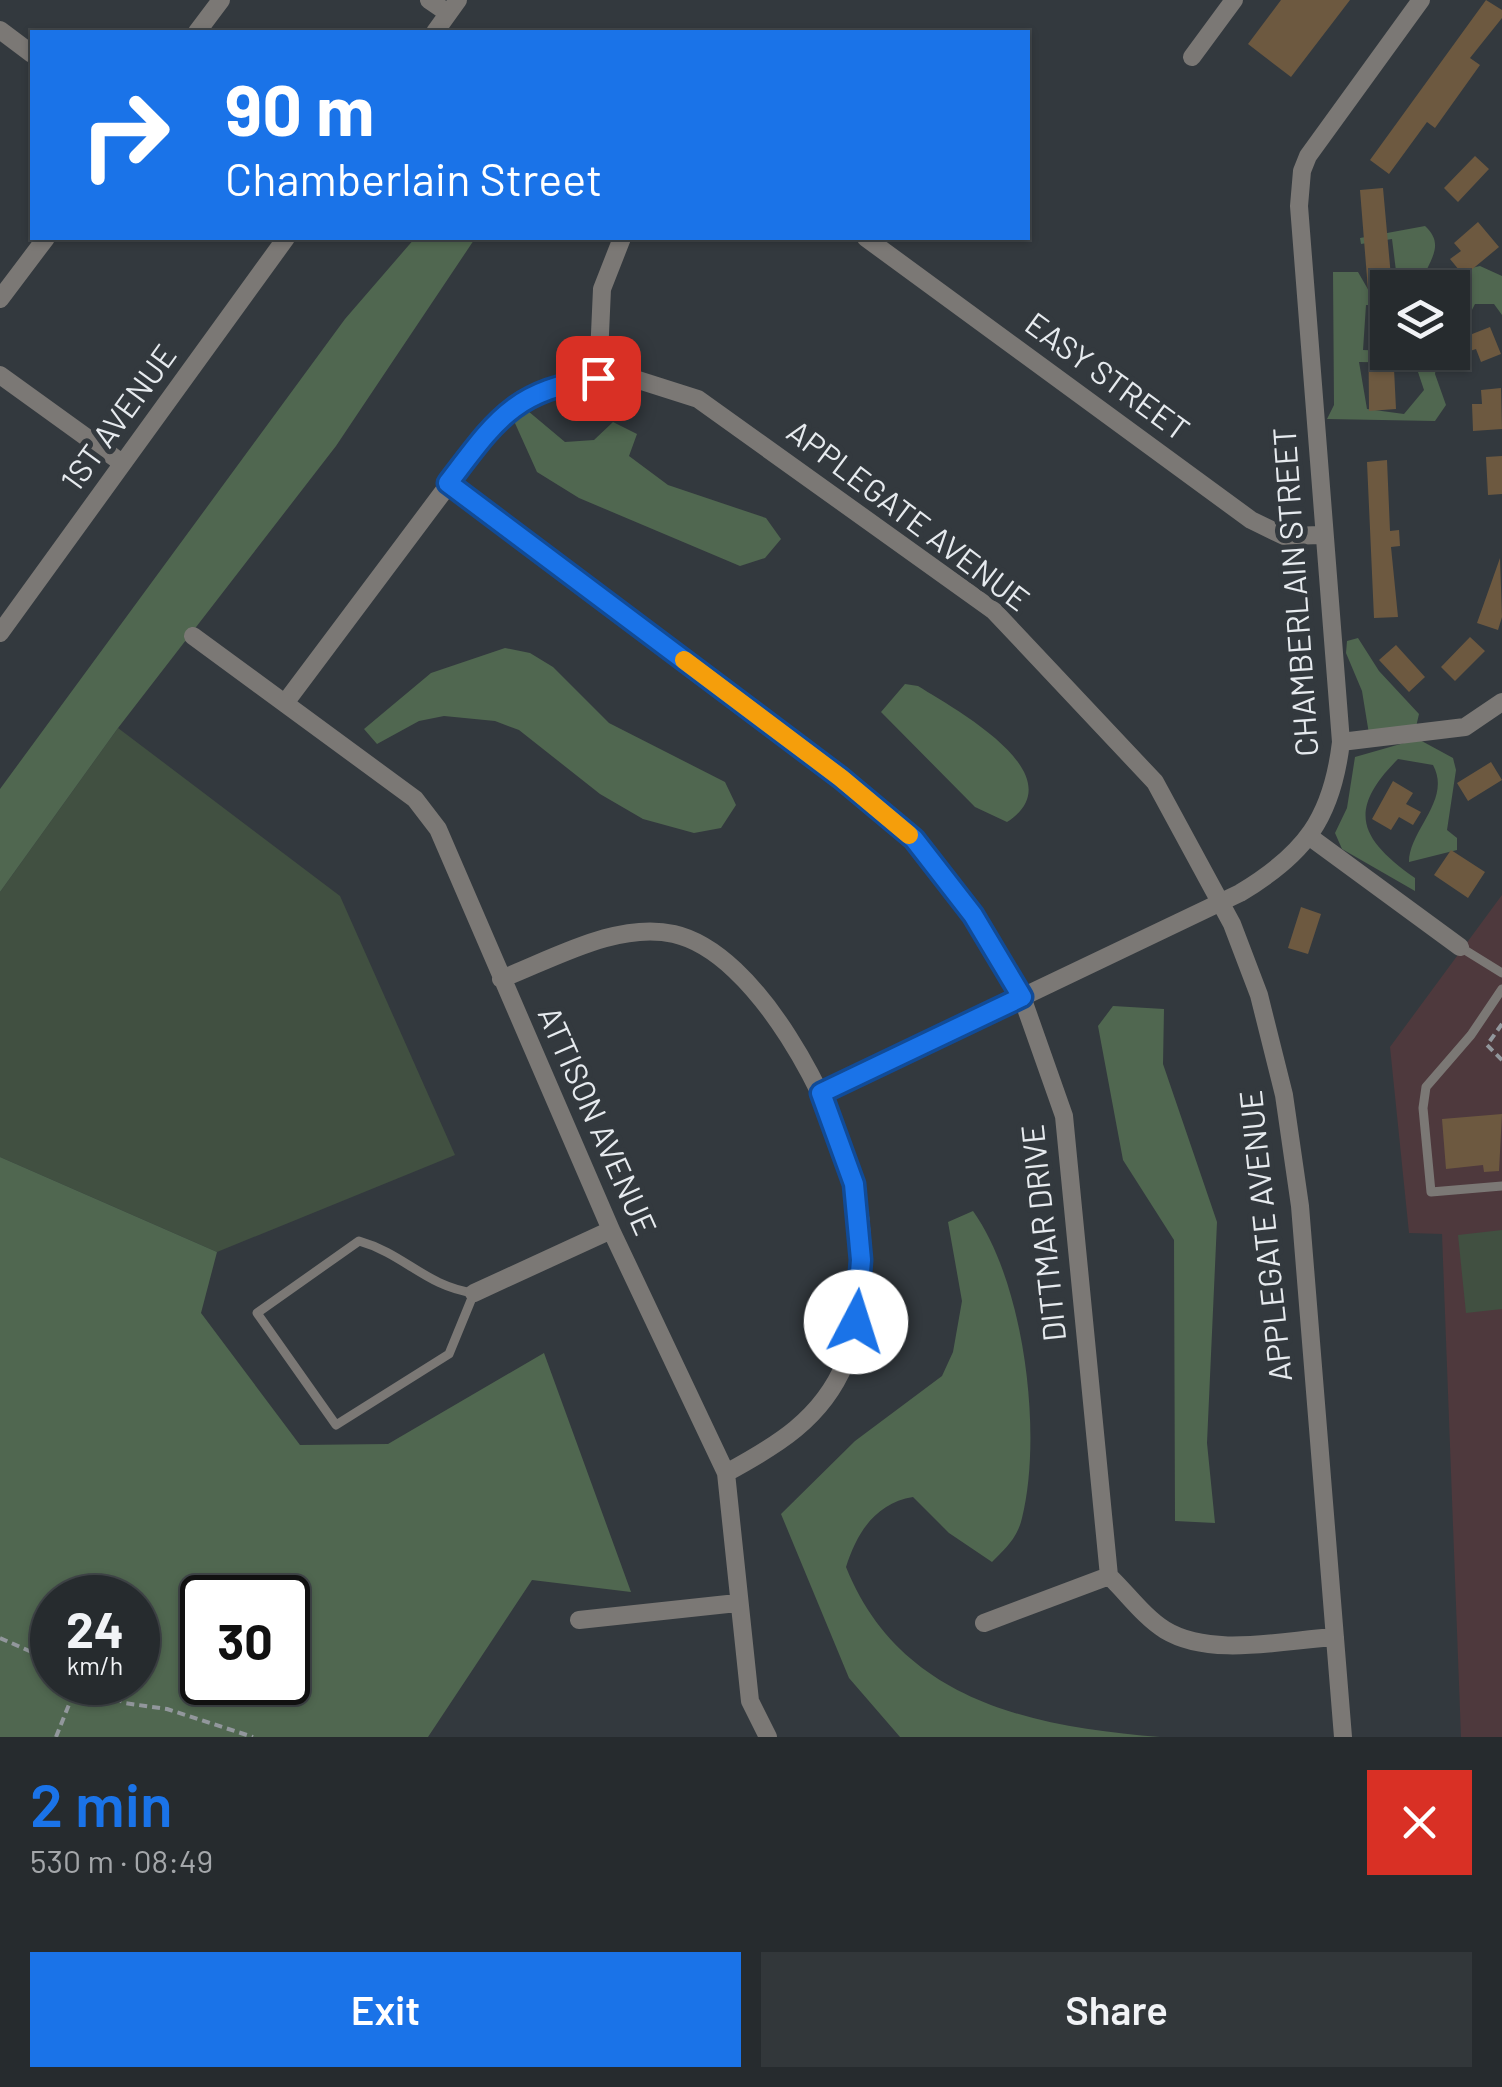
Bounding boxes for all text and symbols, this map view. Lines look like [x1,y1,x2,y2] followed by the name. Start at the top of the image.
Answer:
[225,66,375,150] text: 90 m
[60,70,190,200] icon: right
[225,151,602,205] text: Chamberlain Street
[1370,270,1470,370] map controls
[1370,270,1470,370] button: layers
[1019,303,1198,448] street label: EASY STREET
[52,336,183,497] street label: 1ST AVENUE
[556,336,641,421] pin
[571,351,626,406] icon: arrive
[781,411,1038,618] street label: APPLEGATE AVENUE
[1264,426,1324,758] street label: CHAMBERLAIN STREET
[531,1000,666,1240] street label: ATTISON AVENUE
[1230,1088,1298,1384] street label: APPLEGATE AVENUE
[1012,1123,1072,1344] street label: DITTMAR DRIVE
[804,1270,908,1374] position arrow
[180,1575,310,1705] speed limit sign: 30
[66,1598,124,1658] text: 24
[67,1650,123,1680] text: km/h
[30,1767,173,1839] text: 2 min
[1367,1770,1472,1875] button: close
[30,1841,213,1879] text: 530 m · 08:49
[30,1952,741,2067] button: Exit
[761,1952,1472,2067] button: Share

